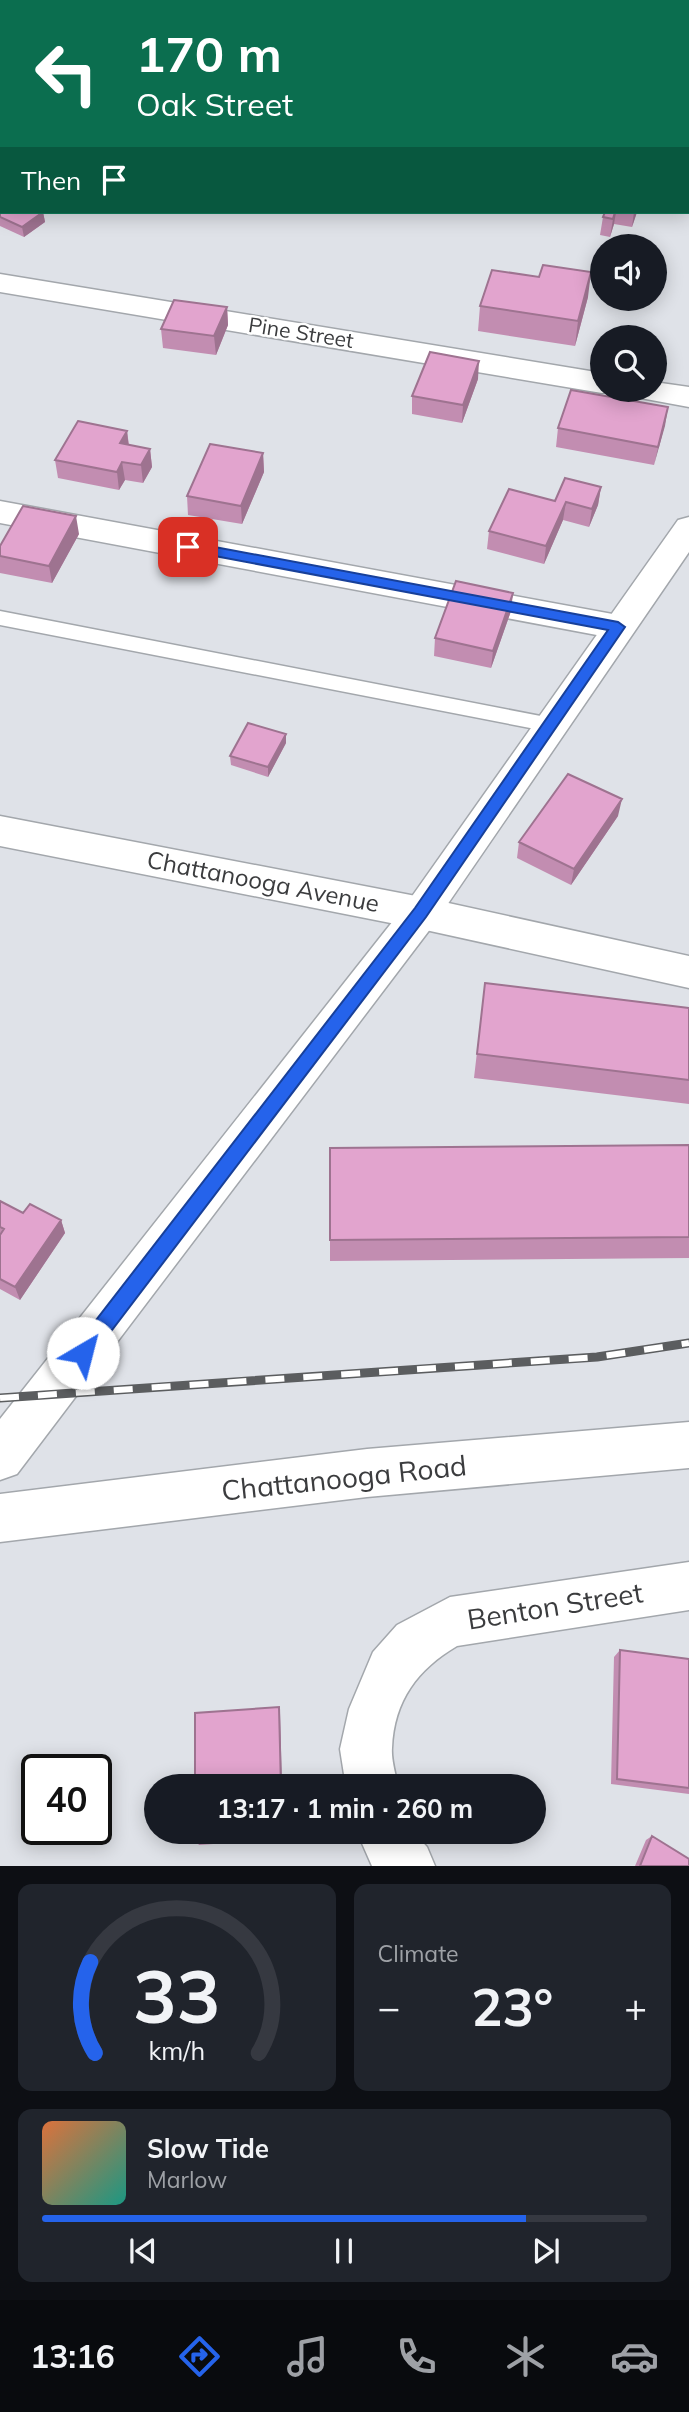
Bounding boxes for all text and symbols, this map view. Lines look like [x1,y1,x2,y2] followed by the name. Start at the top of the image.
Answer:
[136,23,282,84] text: 170 m
[21,28,112,119] icon: left
[136,84,293,124] text: Oak Street
[95,161,133,199] icon: arrive
[21,164,81,197] text: Then
[590,234,667,402] map controls
[590,234,667,311] button: sound
[247,311,356,353] street label: Pine Street
[590,325,667,402] button: search
[158,517,218,577] pin
[169,528,207,566] icon: arrive
[145,844,382,918] street label: Chattanooga Avenue
[46,1316,120,1390] position arrow
[220,1447,468,1508] street label: Chattanooga Road
[465,1574,645,1637] street label: Benton Street
[21,1754,112,1845] speed limit sign: 40
[217,1792,473,1825] text: 13:17 · 1 min · 260 m
[378,1939,459,1968] text: Climate
[133,1951,220,2042] text: 33
[471,1974,553,2039] text: 23°
[378,1983,400,2031] text: −
[624,1983,647,2031] text: +
[148,2035,205,2066] text: km/h
[147,2132,269,2165] text: Slow Tide
[147,2165,227,2194] text: Marlow
[124,2232,162,2270] icon: previous
[325,2232,363,2270] icon: pause
[527,2232,565,2270] icon: next
[175,2332,224,2381] icon: directions
[283,2332,332,2381] icon: music
[392,2332,441,2381] icon: phone
[501,2332,550,2381] icon: climate
[610,2332,659,2381] icon: car
[30,2336,115,2376] text: 13:16

